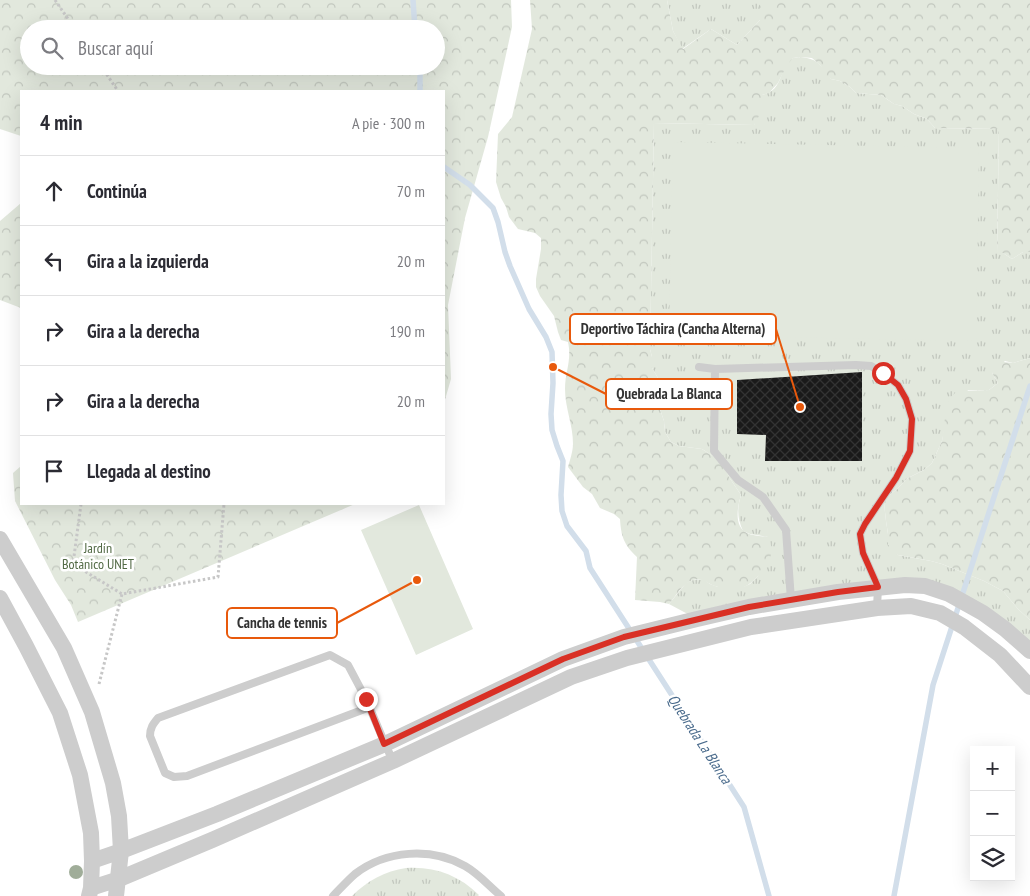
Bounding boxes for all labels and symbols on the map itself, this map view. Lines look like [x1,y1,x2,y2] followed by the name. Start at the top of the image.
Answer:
[570,314,776,344] callout: Deportivo Táchira (Cancha Alterna)
[581,319,765,338] text: Deportivo Táchira (Cancha Alterna)
[872,362,895,385] route start
[606,379,732,409] callout: Quebrada La Blanca
[616,384,722,403] text: Quebrada La Blanca
[62,539,135,573] park label: Jardín Botánico UNET
[227,608,337,638] callout: Cancha de tennis
[237,613,327,632] text: Cancha de tennis
[355,688,378,711] route end
[664,691,737,788] water label: Quebrada La Blanca

